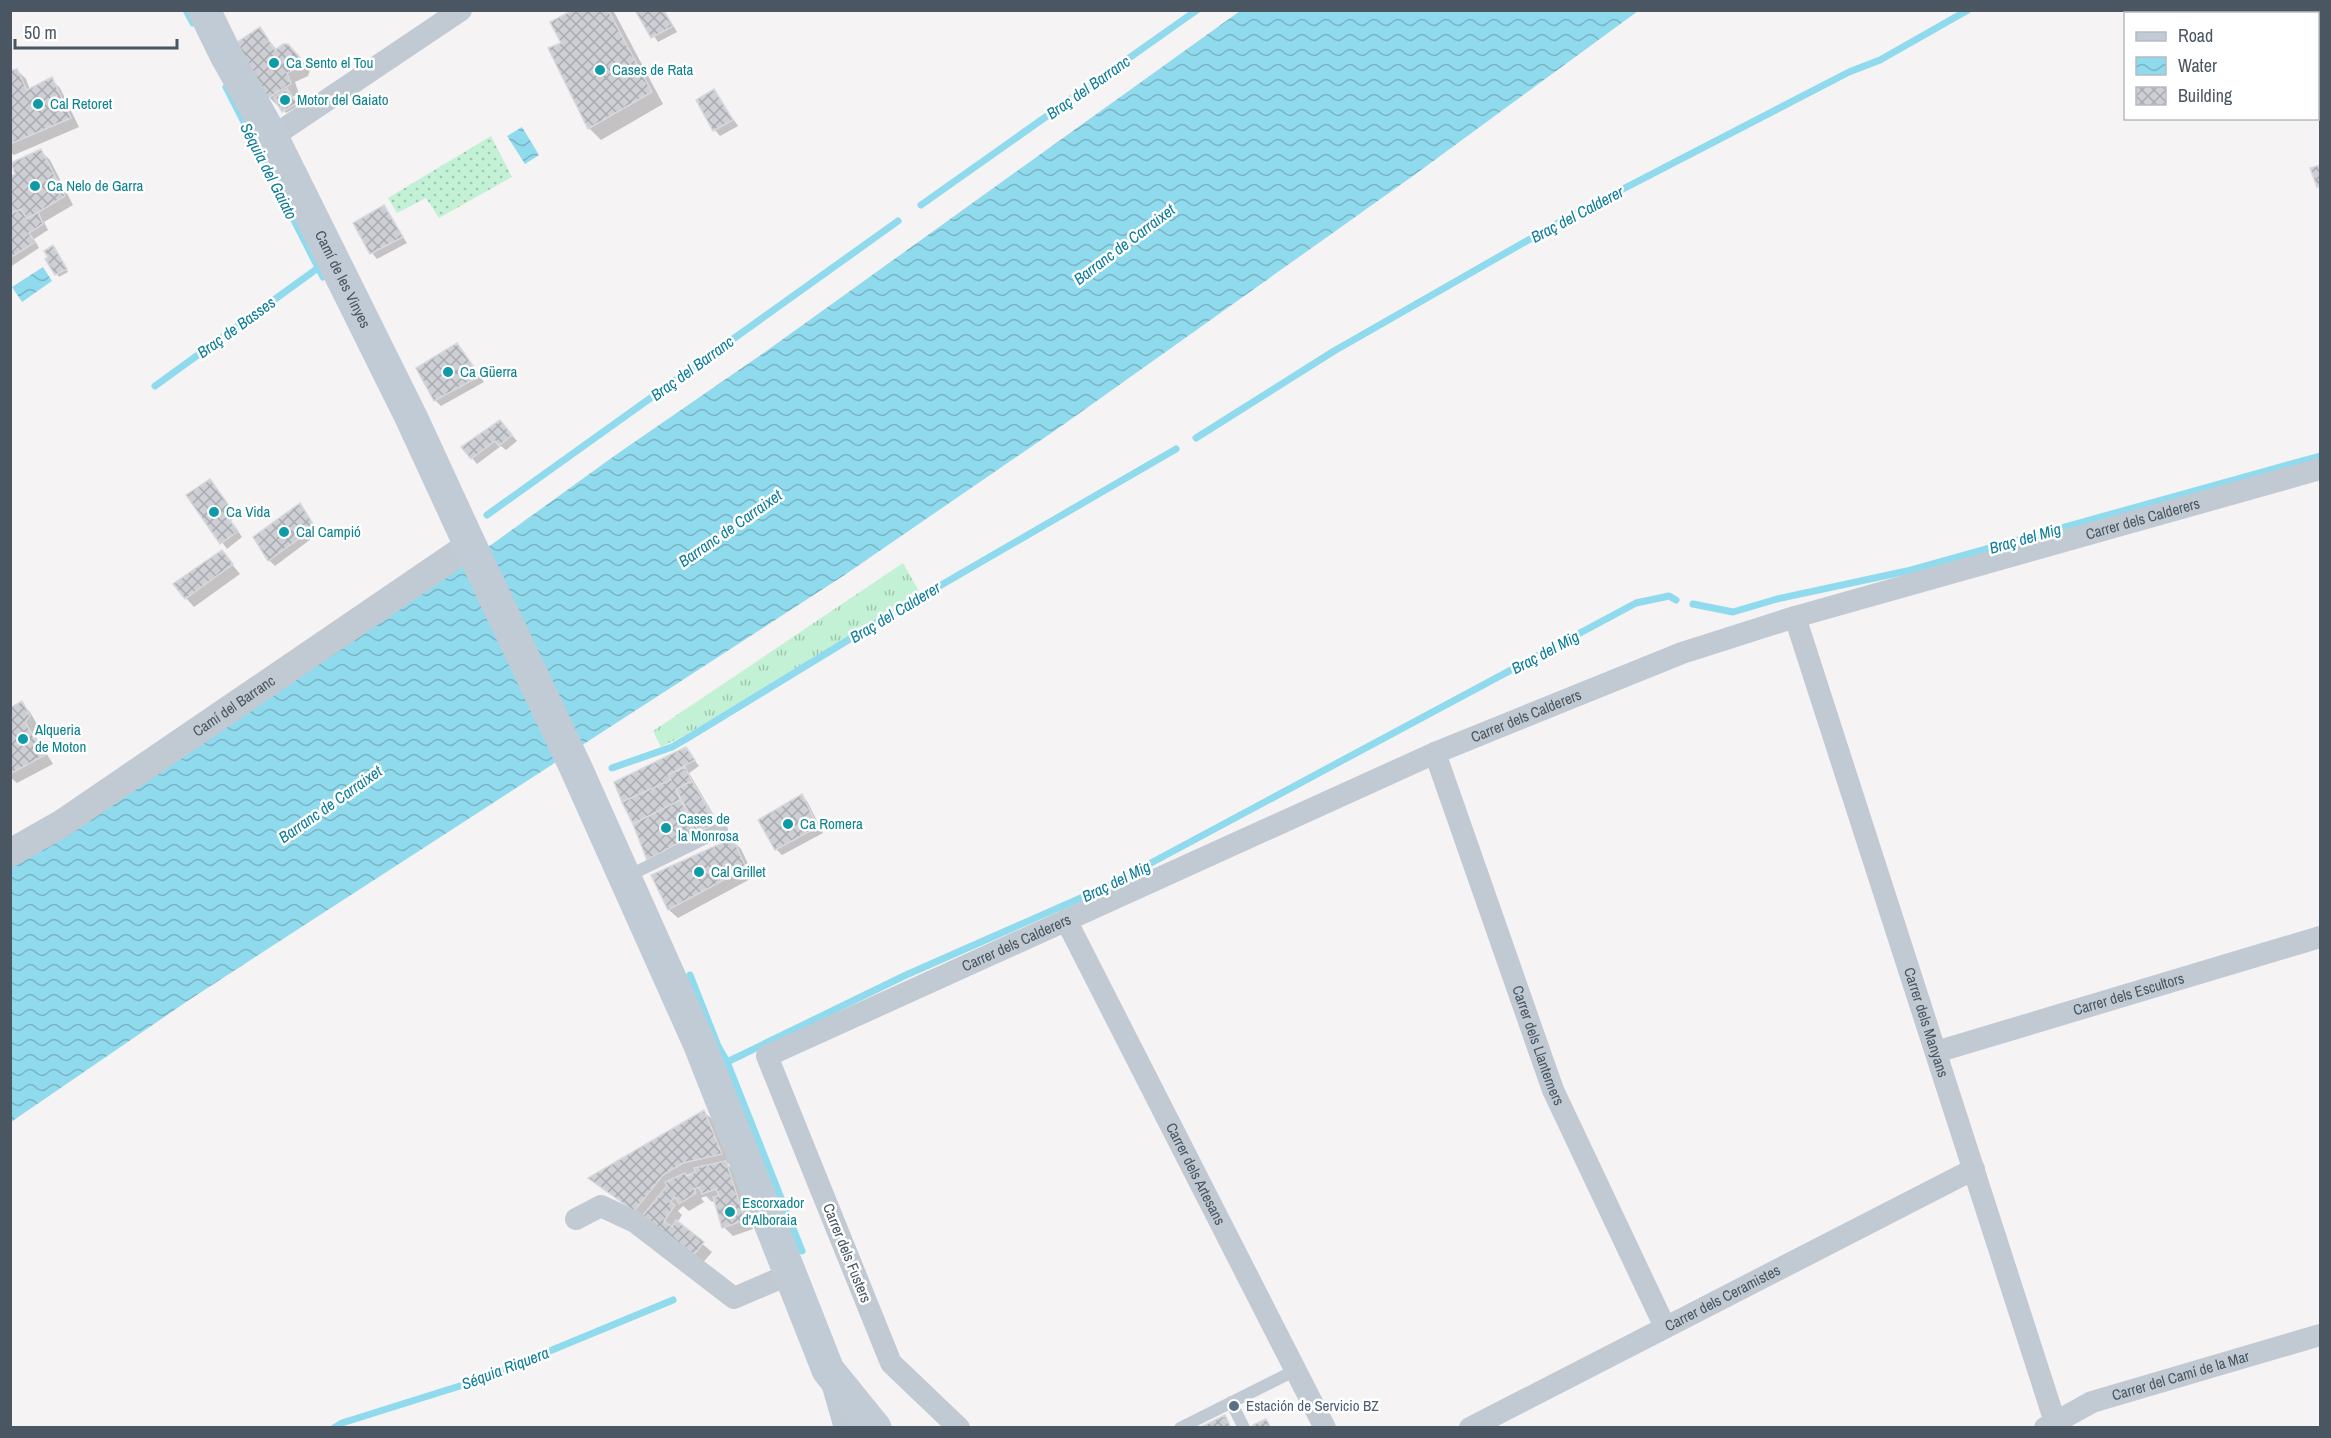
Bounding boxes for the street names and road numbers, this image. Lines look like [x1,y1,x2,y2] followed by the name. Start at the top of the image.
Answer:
[310,227,376,331] street label: Camí de les Vinyes
[2083,492,2202,545] street label: Carrer dels Calderers
[188,670,279,741] street label: Camí del Barranc
[1467,684,1584,747] street label: Carrer dels Calderers
[958,909,1074,976] street label: Carrer dels Calderers
[1899,965,1954,1080] street label: Carrer dels Manyans
[2070,967,2186,1020] street label: Carrer dels Escultors
[1507,983,1570,1109] street label: Carrer dels Llanterners
[1161,1119,1231,1228] street label: Carrer dels Artesans
[818,1200,877,1306] street label: Carrer dels Fusters
[1661,1259,1784,1336] street label: Carrer dels Ceramistes
[2109,1345,2252,1406] street label: Carrer del Camí de la Mar

